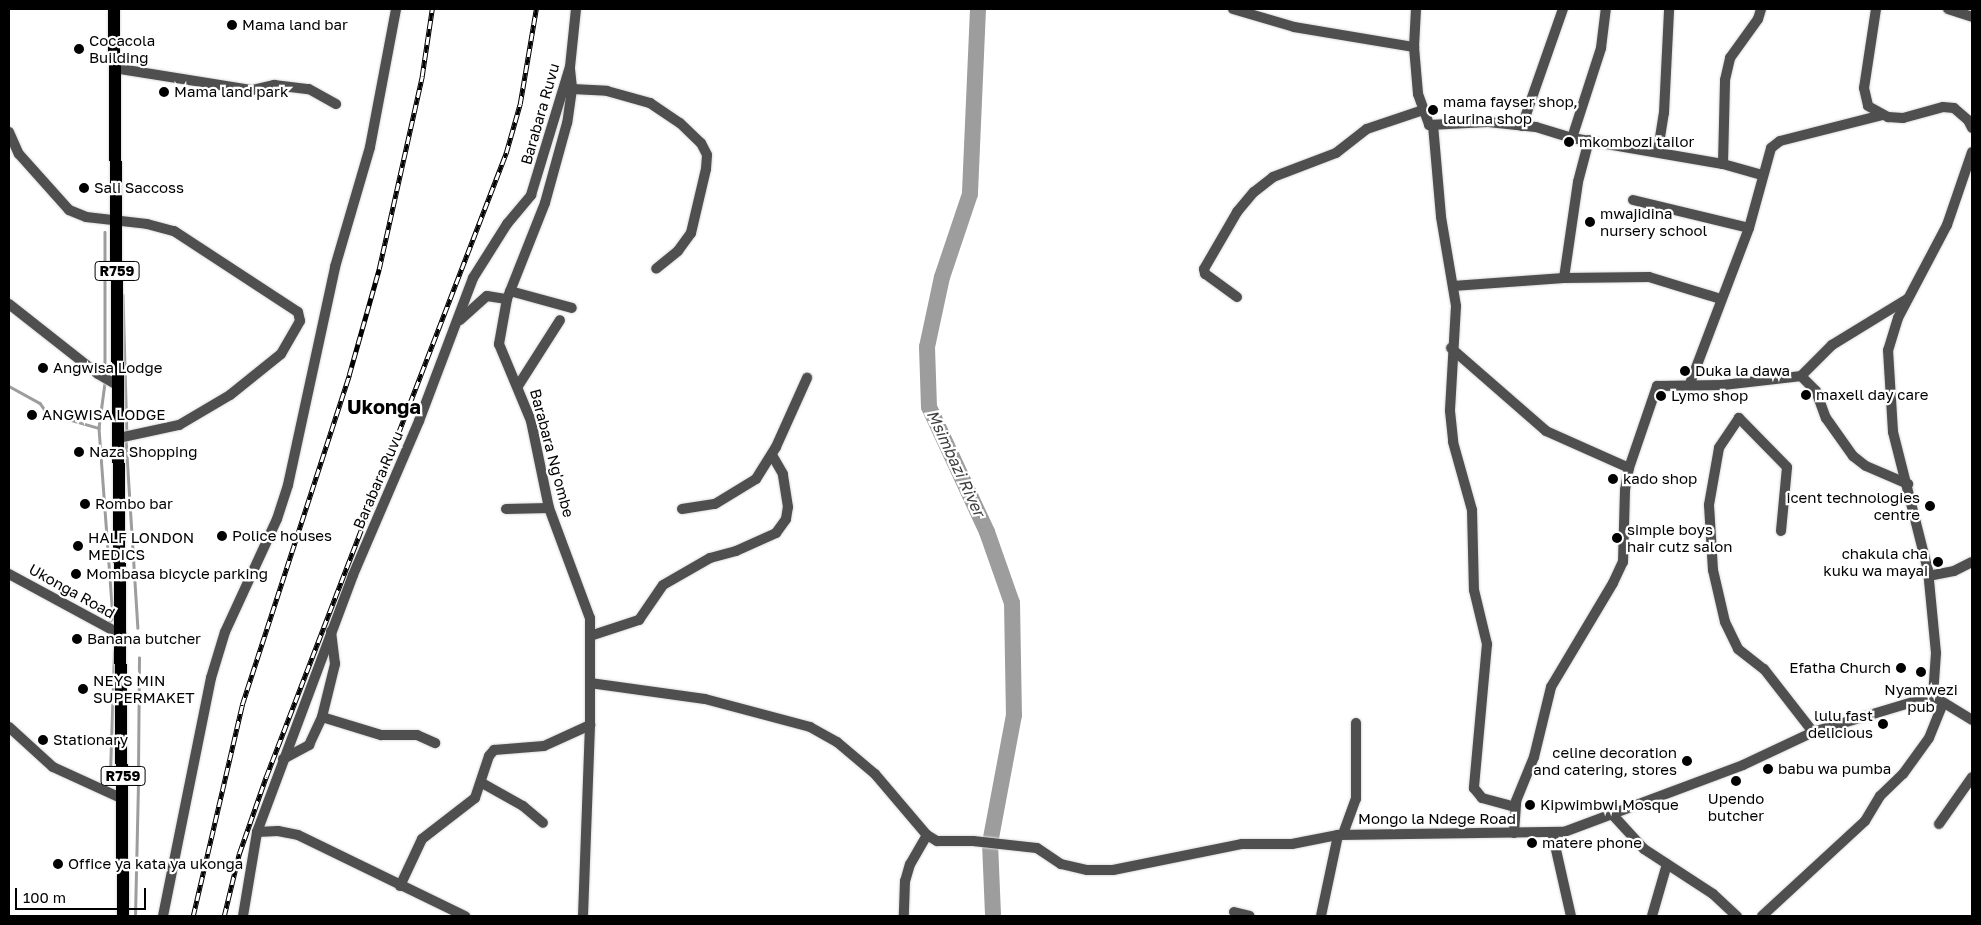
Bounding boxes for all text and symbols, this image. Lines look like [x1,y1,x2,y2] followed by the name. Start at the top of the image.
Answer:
[242,16,348,34] place label: Mama land bar
[226,19,238,31] marker: Mama land bar
[89,31,155,66] place label: Cocacola Building
[73,43,85,55] marker: Cocacola Building
[517,61,563,167] street label: Barabara Ruvu
[174,83,288,101] place label: Mama land park
[158,86,170,98] marker: Mama land park
[1443,92,1578,127] place label: mama fayser shop, laurina shop
[1427,104,1439,116] marker: mama fayser shop, laurina shop
[1579,133,1694,151] place label: mkombozi tailor
[1563,136,1575,148] marker: mkombozi tailor
[94,179,184,197] place label: Sali Saccoss
[78,182,90,194] marker: Sali Saccoss
[1600,204,1707,239] place label: mwajidina nursery school
[1584,216,1596,228] marker: mwajidina nursery school
[94,260,140,282] road number: R759
[53,359,162,377] place label: Angwisa Lodge
[37,362,49,374] marker: Angwisa Lodge
[1695,362,1790,380] place label: Duka la dawa
[1679,365,1691,377] marker: Duka la dawa
[1816,386,1928,404] place label: maxell day care
[526,387,578,519] street label: Barabara Ng'ombe
[1671,387,1748,405] place label: Lymo shop
[1800,389,1812,401] marker: maxell day care
[1655,390,1667,402] marker: Lymo shop
[347,394,421,418] district label: Ukonga
[42,406,166,424] place label: ANGWISA LODGE
[923,407,989,519] water label: Msimbazi River
[26,409,38,421] marker: ANGWISA LODGE
[349,428,407,532] street label: Barabara Ruvu
[89,443,197,461] place label: Naza Shopping
[73,446,85,458] marker: Naza Shopping
[1623,470,1697,488] place label: kado shop
[1607,473,1619,485] marker: kado shop
[1786,488,1920,523] place label: icent technologies centre
[95,495,173,513] place label: Rombo bar
[79,498,91,510] marker: Rombo bar
[1924,500,1936,512] marker: icent technologies centre
[1627,520,1733,555] place label: simple boys hair cutz salon
[232,527,332,545] place label: Police houses
[88,528,194,563] place label: HALF LONDON MEDICS
[216,530,228,542] marker: Police houses
[1611,532,1623,544] marker: simple boys hair cutz salon
[72,540,84,552] marker: HALF LONDON MEDICS
[1823,544,1928,579] place label: chakula cha kuku wa mayai
[1932,556,1944,568] marker: chakula cha kuku wa mayai
[26,560,118,622] street label: Ukonga Road
[86,565,268,583] place label: Mombasa bicycle parking
[70,568,82,580] marker: Mombasa bicycle parking
[87,630,201,648] place label: Banana butcher
[71,633,83,645] marker: Banana butcher
[1789,659,1891,677] place label: Efatha Church
[1895,662,1907,674] marker: Efatha Church
[1915,666,1927,678] marker: Nyamwezi pub
[93,671,195,706] place label: NEYS MIN SUPERMAKET
[1884,680,1958,715] place label: Nyamwezi pub
[77,683,89,695] marker: NEYS MIN SUPERMAKET
[1808,706,1873,741] place label: lulu fast delicious
[1877,718,1889,730] marker: lulu fast delicious
[53,731,128,749] place label: Stationary
[37,734,49,746] marker: Stationary
[1533,743,1677,778] place label: celine decoration and catering, stores
[1681,755,1693,767] marker: celine decoration and catering, stores
[1778,760,1891,778] place label: babu wa pumba
[1762,763,1774,775] marker: babu wa pumba
[100,764,146,788] road number: R759
[1730,775,1742,787] marker: Upendo butcher
[1708,789,1764,824] place label: Upendo butcher
[1540,796,1679,814] place label: Kipwimbwi Mosque
[1524,799,1536,811] marker: Kipwimbwi Mosque
[1358,810,1516,828] street label: Mongo la Ndege Road
[1542,834,1642,852] place label: matere phone
[1526,837,1538,849] marker: matere phone
[68,855,243,873] place label: Office ya kata ya ukonga
[52,858,64,870] marker: Office ya kata ya ukonga
[18,878,149,910] scale bar
[23,888,66,906] text: 100 m

